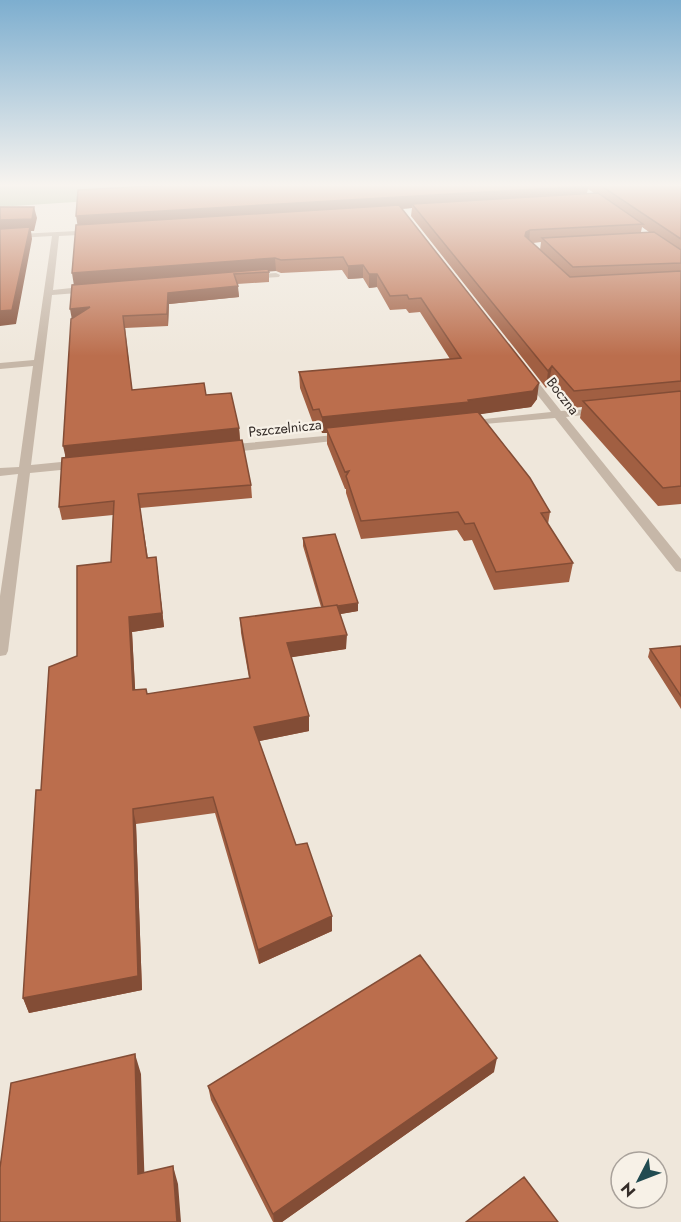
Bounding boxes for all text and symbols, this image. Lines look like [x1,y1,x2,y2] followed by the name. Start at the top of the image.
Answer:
[542,373,584,419] street label: Boczna
[247,414,323,442] street label: Pszczelnicza
[609,1150,669,1210] north arrow
[615,1177,641,1202] text: N

